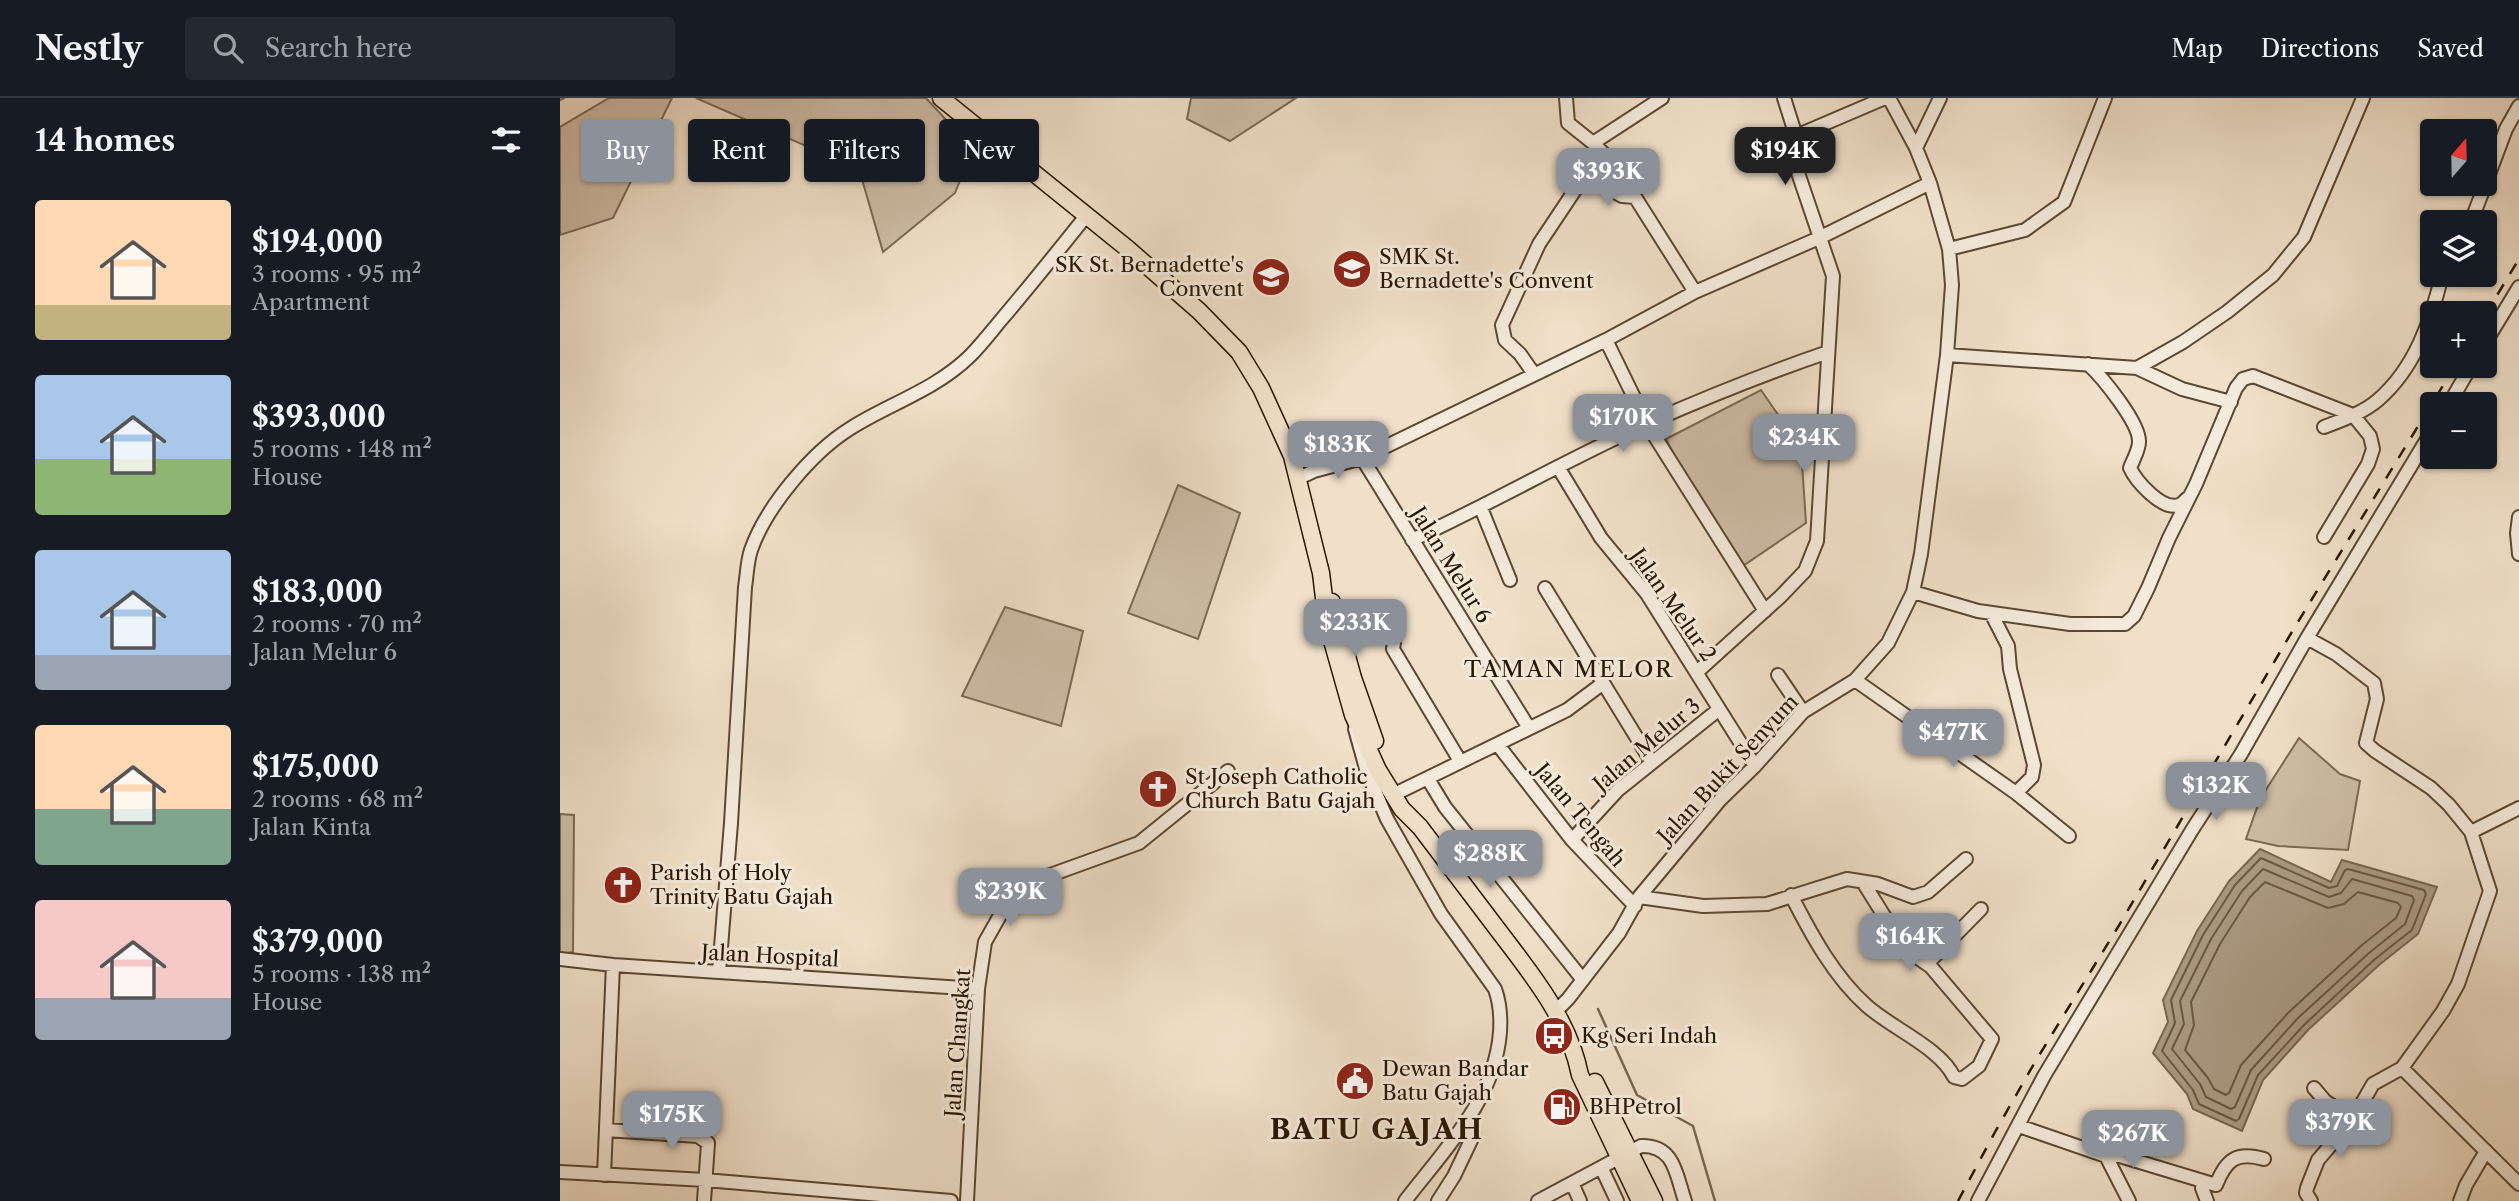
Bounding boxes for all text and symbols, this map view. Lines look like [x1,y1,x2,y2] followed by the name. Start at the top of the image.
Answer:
[185,17,675,80] search box
[35,28,143,69] text: Nestly
[209,29,247,67] icon: search
[265,32,412,64] text: Search here
[2171,34,2223,63] text: Map
[2261,34,2379,63] text: Directions
[2417,34,2484,63] text: Saved
[581,119,674,182] chip: Buy
[688,119,790,182] chip: Rent
[804,119,925,182] chip: Filters
[939,119,1039,182] chip: New
[2420,119,2497,196] north arrow
[2420,119,2497,469] map controls
[487,121,525,159] icon: filters
[35,122,175,159] text: 14 homes
[1736,127,1834,187] pin: $194K
[1751,136,1819,164] text: $194K
[1559,148,1657,208] pin: $393K
[1573,157,1643,185] text: $393K
[2420,210,2497,287] button: layers
[252,223,383,260] text: $194,000
[91,228,175,312] icon: home
[1379,244,1594,293] place label: SMK St. Bernadette's Convent
[1331,248,1373,290] school or university icon: SMK St. Bernadette's Convent
[1055,252,1245,301] place label: SK St. Bernadette's Convent
[1250,256,1292,298] school or university icon: SK St. Bernadette's Convent
[252,260,421,288] text: 3 rooms · 95 m²
[252,288,370,316] text: Apartment
[2420,301,2497,378] button: +
[2420,392,2497,469] button: −
[1574,394,1672,454] pin: $170K
[252,398,386,435] text: $393,000
[91,403,175,487] icon: home
[1589,403,1657,431] text: $170K
[1755,414,1853,474] pin: $234K
[1289,422,1387,481] pin: $183K
[1768,423,1840,451] text: $234K
[1304,430,1372,458] text: $183K
[252,435,432,463] text: 5 rooms · 148 m²
[252,463,322,491] text: House
[1404,499,1497,627] street label: Jalan Melur 6
[1624,541,1722,666] street label: Jalan Melur 2
[252,573,383,610] text: $183,000
[91,578,175,662] icon: home
[1306,600,1404,659] pin: $233K
[1320,608,1390,636] text: $233K
[252,610,422,638] text: 2 rooms · 70 m²
[252,638,397,666] text: Jalan Melur 6
[1464,655,1674,683] district label: TAMAN MELOR
[1650,689,1803,851] street label: Jalan Bukit Senyum
[1586,693,1705,798] street label: Jalan Melur 3
[1904,710,2002,769] pin: $477K
[1919,718,1987,746] text: $477K
[252,748,379,785] text: $175,000
[91,753,175,837] icon: home
[1528,755,1631,872] street label: Jalan Tengah
[2167,762,2265,822] pin: $132K
[1185,764,1376,813] place label: St Joseph Catholic Church Batu Gajah
[1137,768,1179,810] church icon: St Joseph Catholic Church Batu Gajah
[2182,771,2250,799] text: $132K
[252,785,423,813] text: 2 rooms · 68 m²
[252,813,371,841] text: Jalan Kinta
[1441,830,1539,890] pin: $288K
[1453,839,1527,867] text: $288K
[650,860,833,909] place label: Parish of Holy Trinity Batu Gajah
[602,864,644,906] church icon: Parish of Holy Trinity Batu Gajah
[961,868,1059,928] pin: $239K
[974,877,1046,905] text: $239K
[1861,914,1959,973] pin: $164K
[1876,922,1944,950] text: $164K
[252,923,383,960] text: $379,000
[91,928,175,1012] icon: home
[698,939,840,972] street label: Jalan Hospital
[252,960,431,988] text: 5 rooms · 138 m²
[940,967,975,1121] street label: Jalan Changkat
[252,988,322,1016] text: House
[1533,1015,1575,1057] bus stop icon: Kg Seri Indah
[1581,1023,1717,1048] place label: Kg Seri Indah
[1382,1056,1529,1105] place label: Dewan Bandar Batu Gajah
[1334,1060,1376,1102] public building icon: Dewan Bandar Batu Gajah
[1541,1086,1583,1128] fuel station icon: BHPetrol
[623,1091,721,1151] pin: $175K
[1589,1094,1682,1119] place label: BHPetrol
[639,1100,705,1128] text: $175K
[2291,1100,2389,1159] pin: $379K
[2305,1108,2375,1136] text: $379K
[2084,1110,2182,1170] pin: $267K
[1270,1112,1484,1146] district label: BATU GAJAH
[2098,1119,2168,1147] text: $267K

